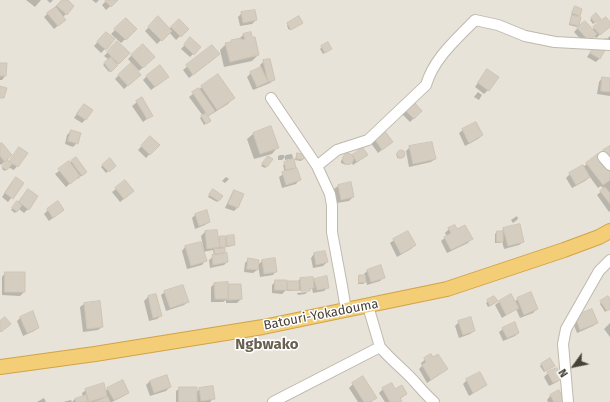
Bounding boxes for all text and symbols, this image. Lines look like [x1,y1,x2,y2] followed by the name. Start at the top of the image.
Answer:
[262,296,380,334] street label: Batouri-Yokadouma
[235,336,299,354] district label: Ngbwako
[554,346,594,386] north arrow
[556,366,571,379] text: N

